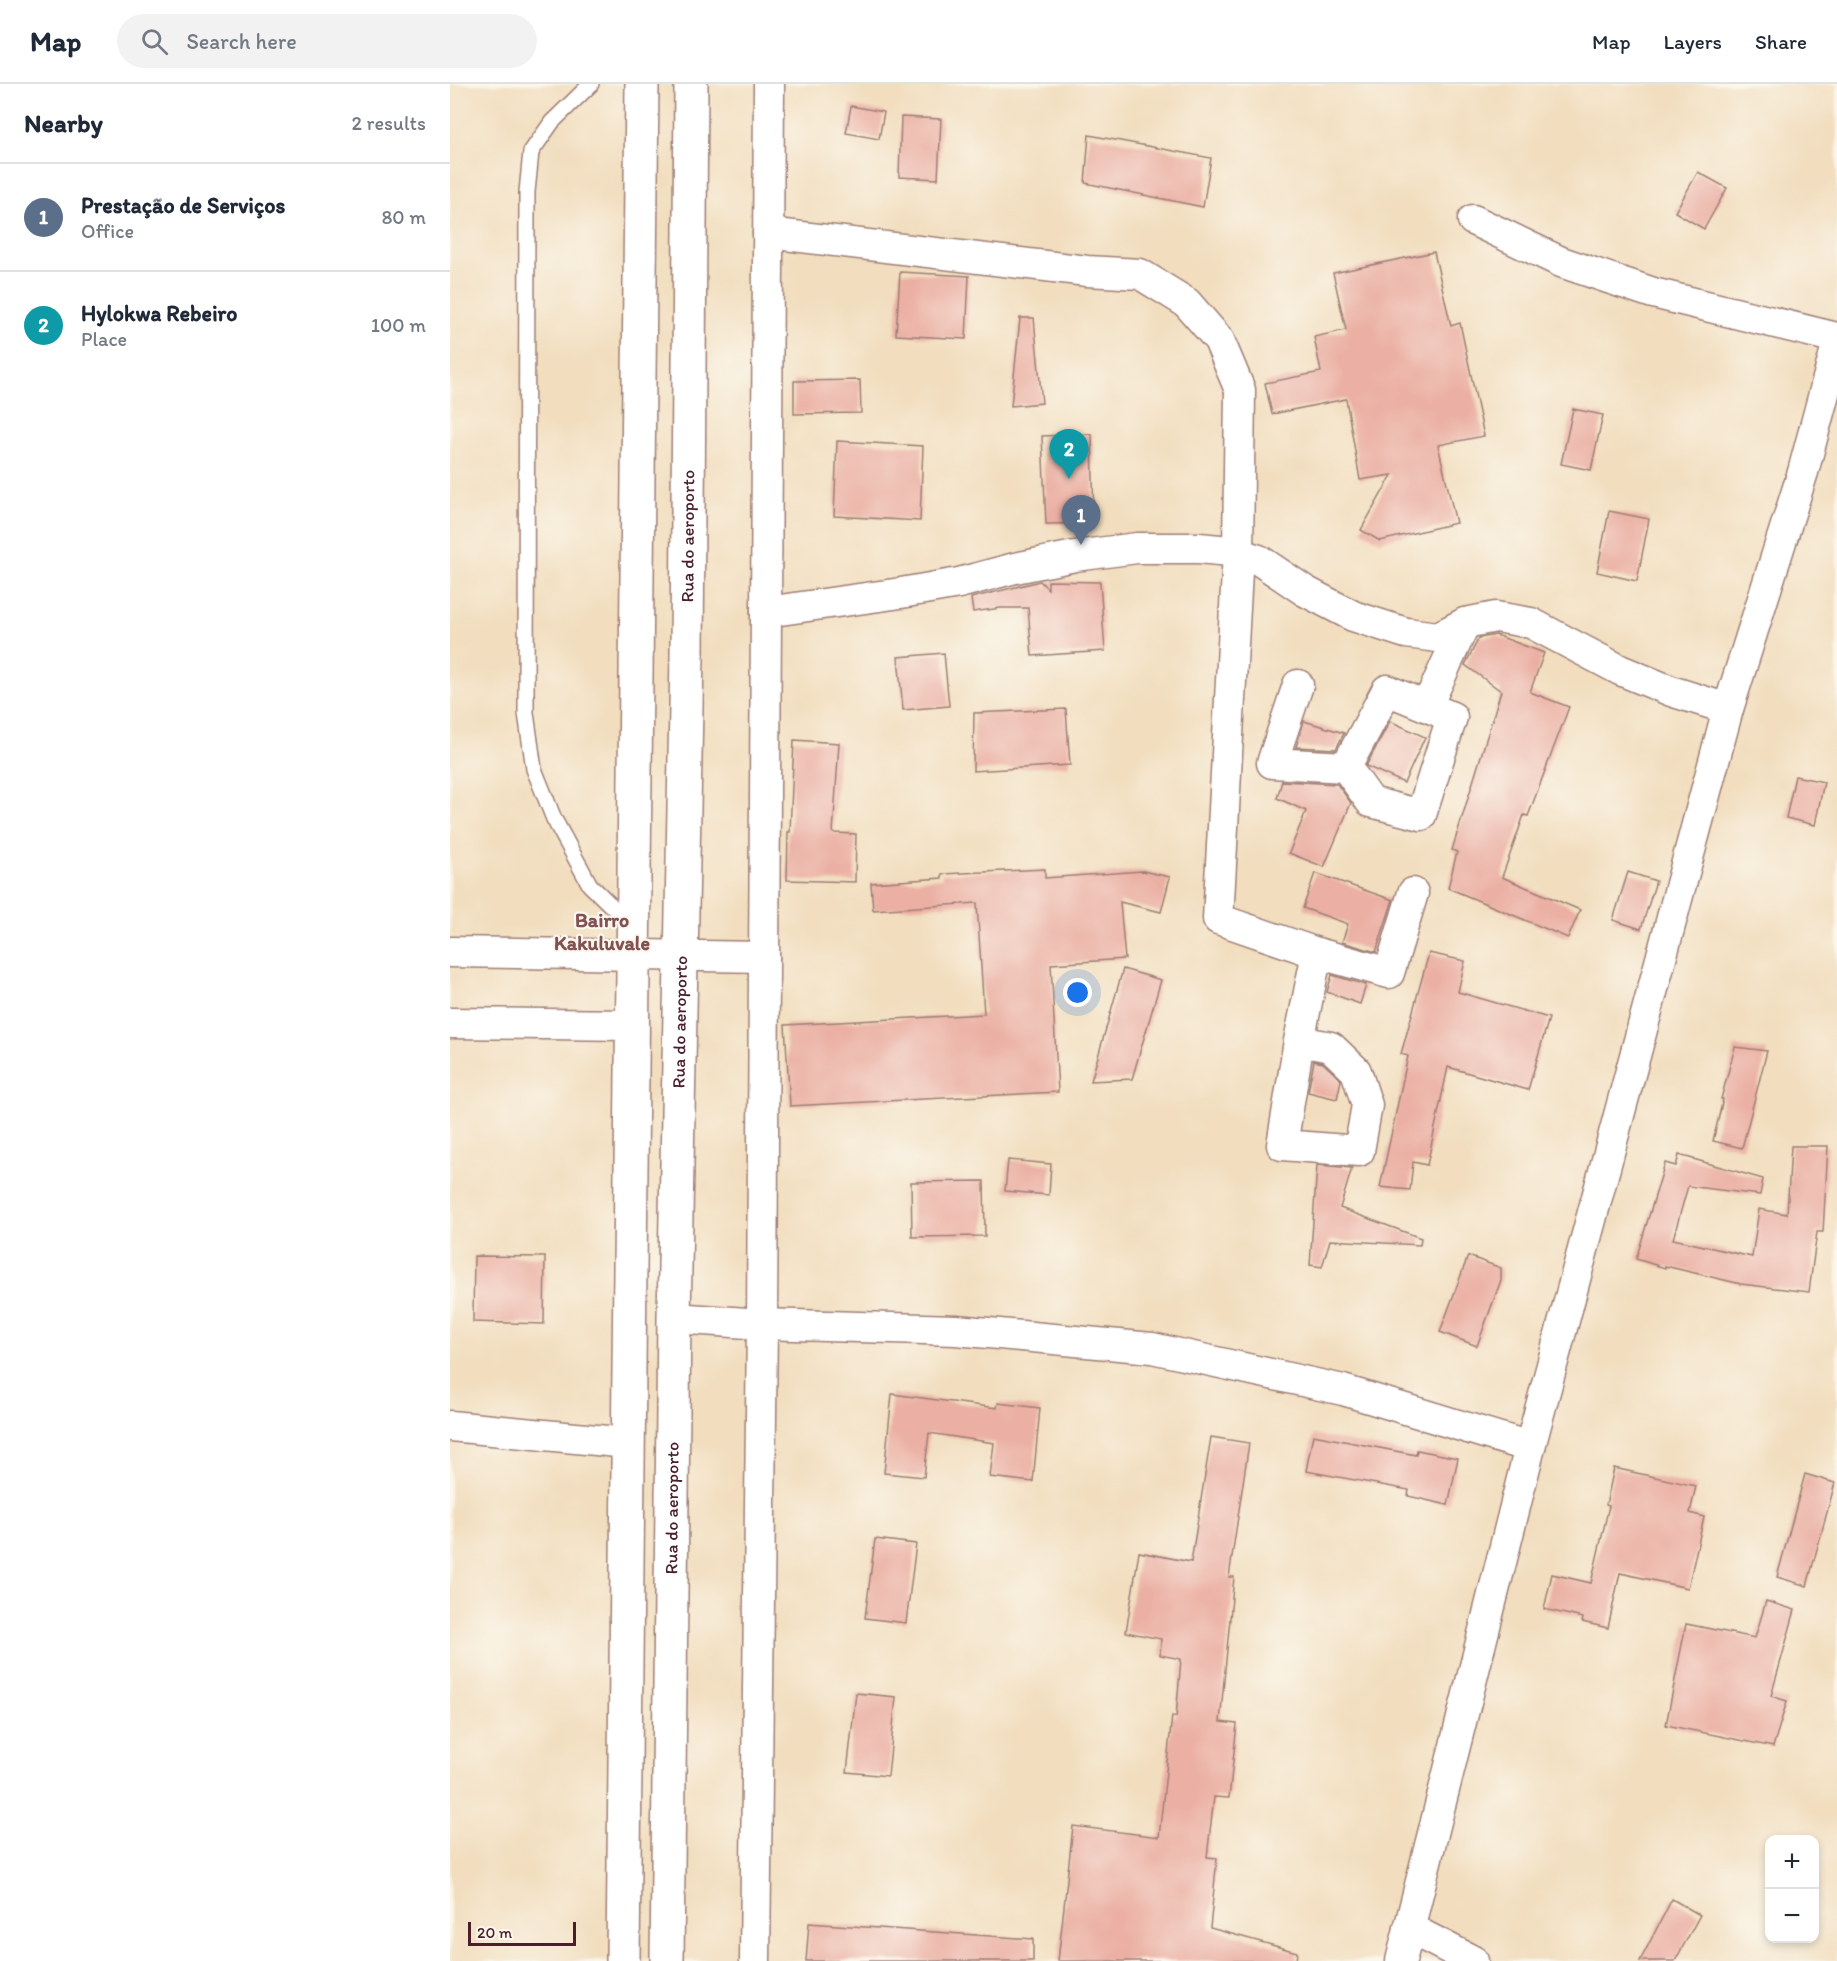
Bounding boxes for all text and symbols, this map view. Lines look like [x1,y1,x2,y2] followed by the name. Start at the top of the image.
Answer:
[117,14,537,68] search box
[30,24,81,58] text: Map
[138,25,171,58] icon: search
[186,28,297,55] text: Search here
[1592,29,1631,54] text: Map
[1664,29,1722,54] text: Layers
[1755,29,1807,54] text: Share
[24,107,103,139] text: Nearby
[352,111,426,135] text: 2 results
[81,192,285,219] text: Prestação de Serviços
[39,205,48,229] text: 1
[381,205,426,229] text: 80 m
[81,219,134,243] text: Office
[81,300,238,327] text: Hylokwa Rebeiro
[38,313,49,337] text: 2
[371,313,426,337] text: 100 m
[81,327,127,351] text: Place
[1050,430,1088,479] pin: 2
[676,470,699,603] street label: Rua do aeroporto
[1062,496,1100,545] pin: 1
[554,908,651,955] district label: Bairro Kakuluvale
[668,956,692,1089] street label: Rua do aeroporto
[1063,978,1092,1007] your location
[660,1442,684,1574] street label: Rua do aeroporto
[1765,1835,1819,1943] map controls
[1765,1835,1819,1889] button: +
[1765,1889,1819,1943] button: −
[468,1919,576,1946] scale bar
[477,1923,512,1942] text: 20 m

